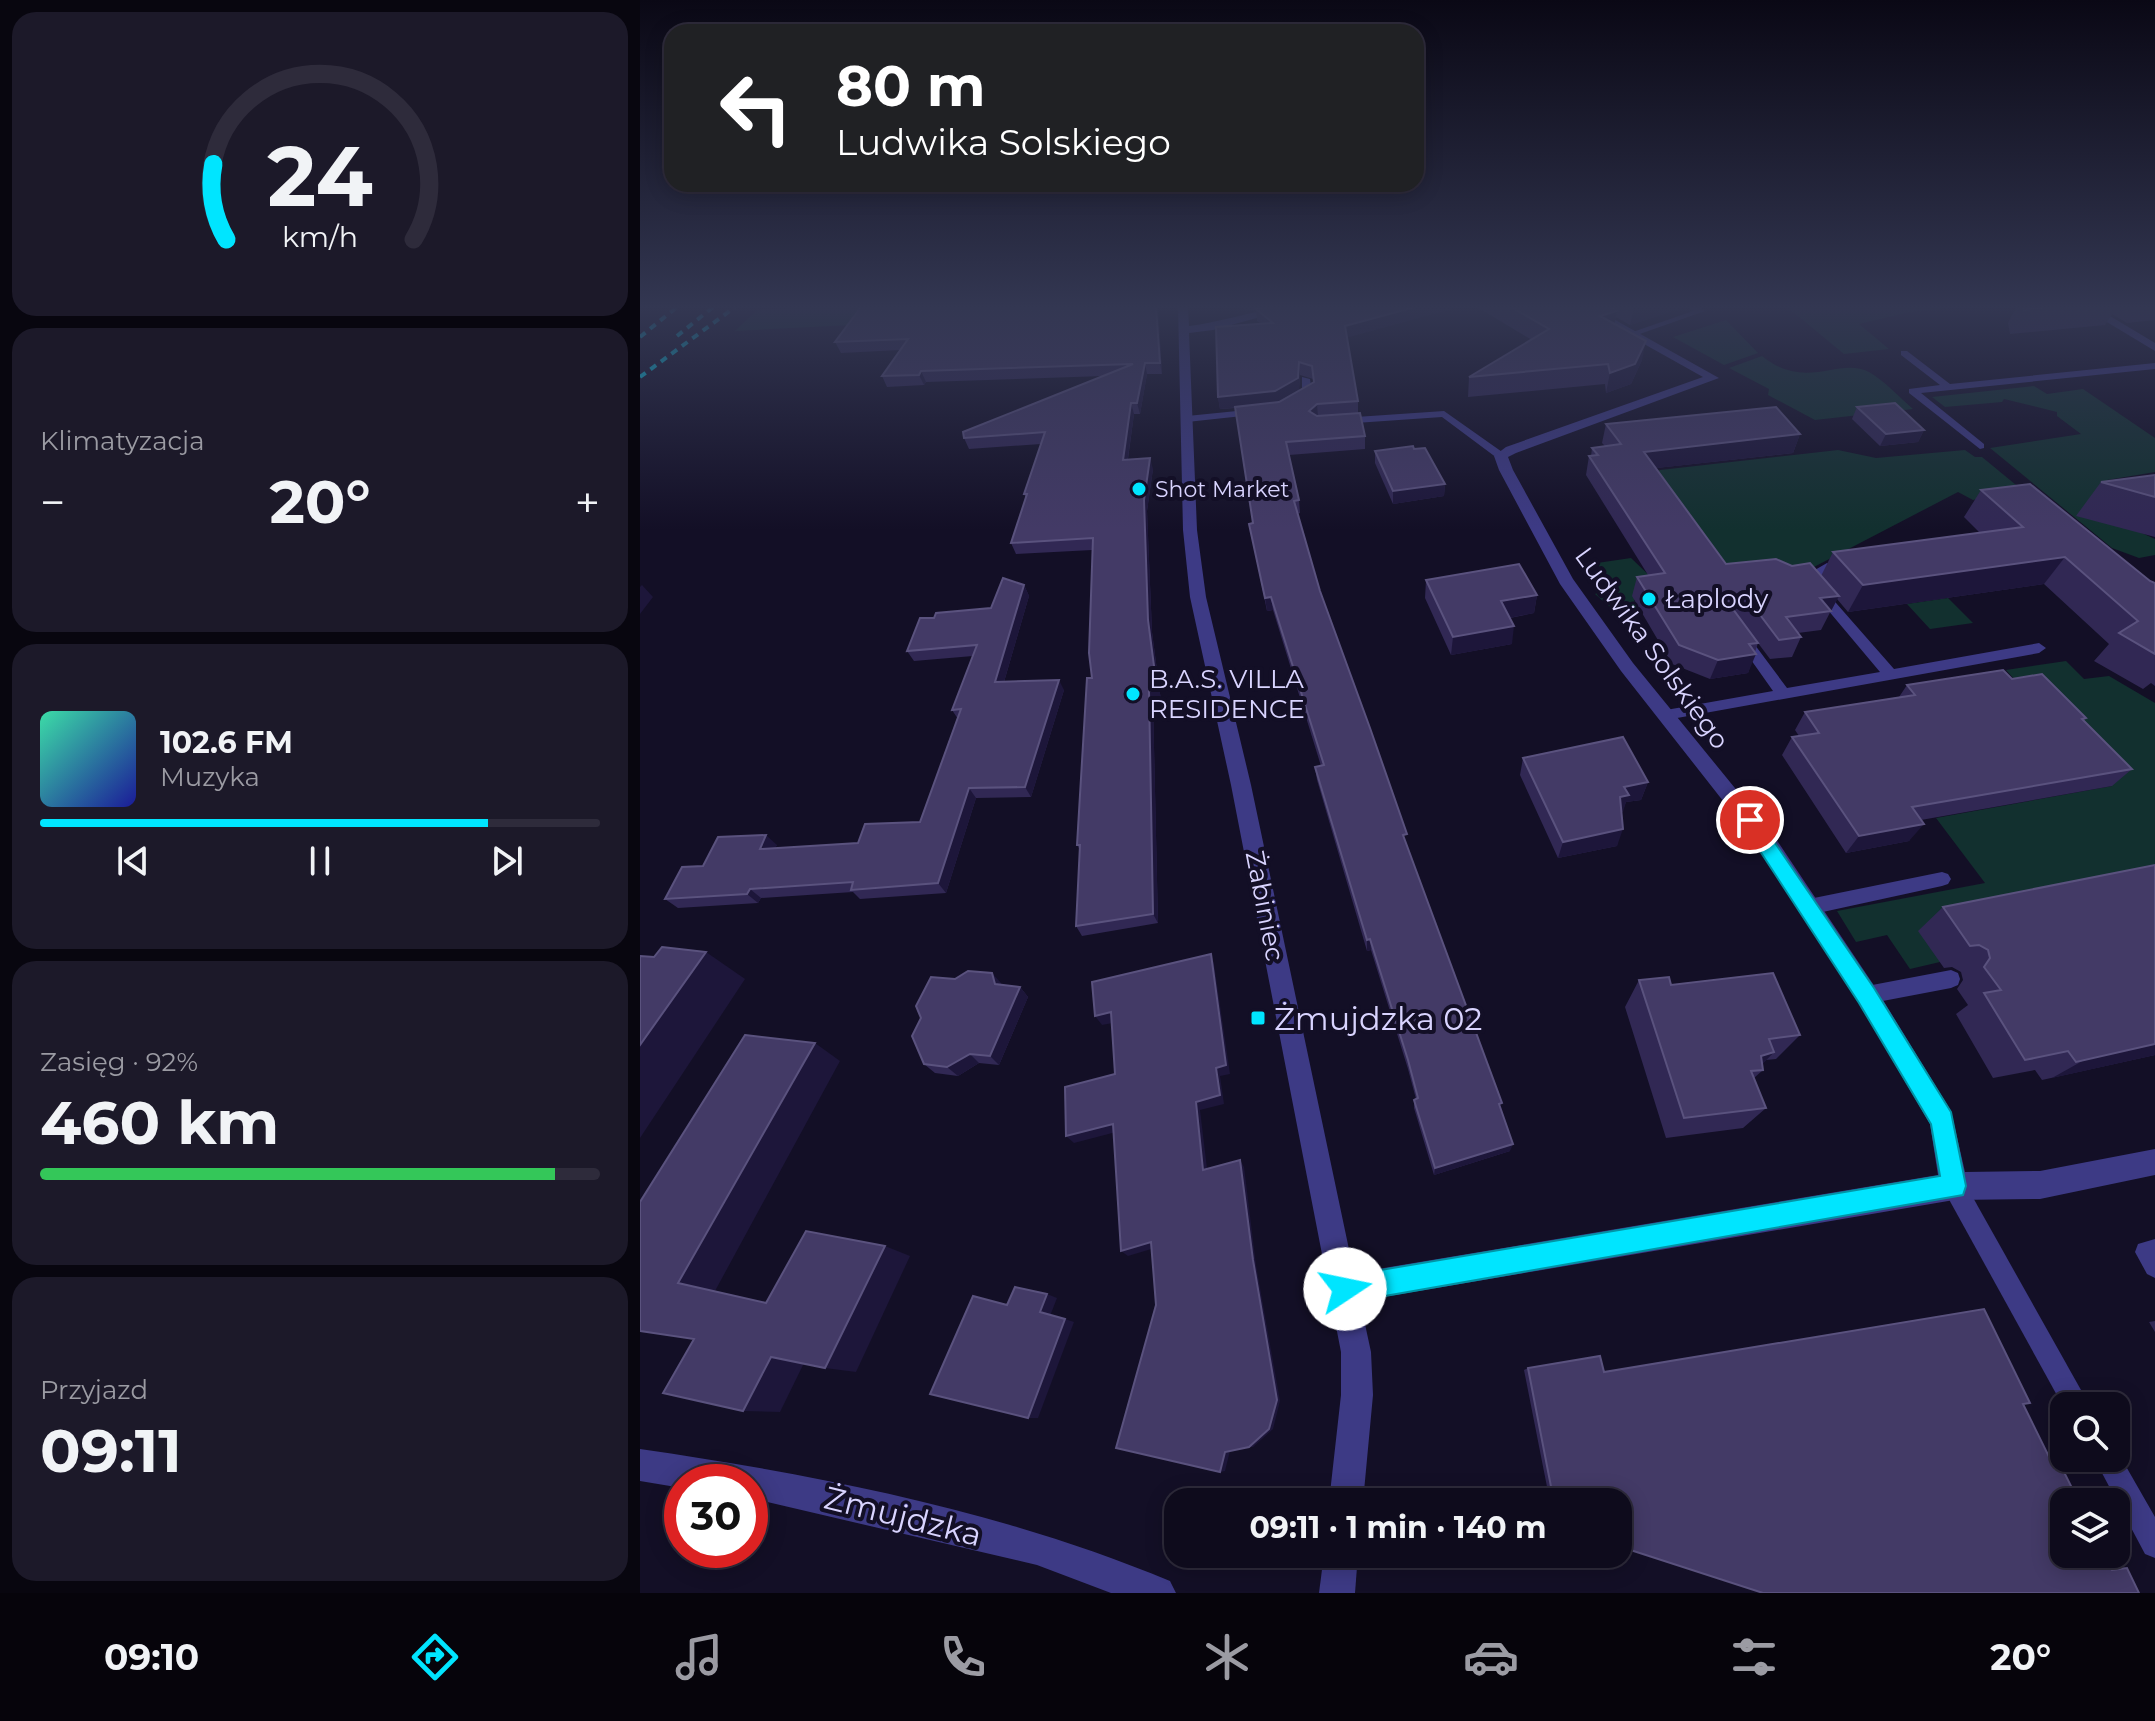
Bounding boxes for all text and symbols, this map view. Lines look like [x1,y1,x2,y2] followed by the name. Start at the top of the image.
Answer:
[836,52,986,120] text: 80 m
[704,56,808,160] icon: left
[836,120,1171,164] text: Ludwika Solskiego
[267,125,373,227] text: 24
[282,219,358,254] text: km/h
[40,425,205,457] text: Klimatyzacja
[269,465,371,538] text: 20°
[40,475,65,529] text: −
[575,475,600,529] text: +
[1155,476,1290,503] place label: Shot Market
[1130,480,1148,498] marker: Shot Market
[1568,541,1736,755] street label: Ludwika Solskiego
[1665,583,1769,615] place label: Łaplody
[1640,590,1658,608] marker: Łaplody
[1149,663,1305,725] place label: B.A.S. VILLA RESIDENCE
[1124,685,1142,703] marker: B.A.S. VILLA RESIDENCE
[160,724,293,761] text: 102.6 FM
[160,761,260,793] text: Muzyka
[1716,786,1784,854] pin
[1728,798,1772,842] icon: arrive
[111,839,155,883] icon: previous
[298,839,342,883] icon: pause
[485,839,529,883] icon: next
[1239,848,1291,964] street label: Żabiniec
[1274,999,1483,1038] place label: Żmujdzka 02
[1249,1009,1267,1027] marker: Żmujdzka 02
[40,1046,198,1078] text: Zasięg · 92%
[40,1086,279,1159] text: 460 km
[1303,1247,1387,1331] position arrow
[40,1374,148,1406] text: Przyjazd
[2050,1392,2130,1568] map controls
[2050,1392,2130,1472] button: search
[40,1414,182,1487] text: 09:11
[664,1464,768,1568] speed limit sign: 30
[820,1478,986,1554] street label: Żmujdzka
[2050,1488,2130,1568] button: layers
[1249,1509,1547,1546] text: 09:11 · 1 min · 140 m
[407,1629,463,1685] icon: directions
[671,1629,727,1685] icon: music
[935,1629,991,1685] icon: phone
[1199,1629,1255,1685] icon: climate
[1463,1629,1519,1685] icon: car
[1726,1629,1782,1685] icon: filters
[104,1635,199,1679] text: 09:10
[1990,1635,2051,1679] text: 20°

